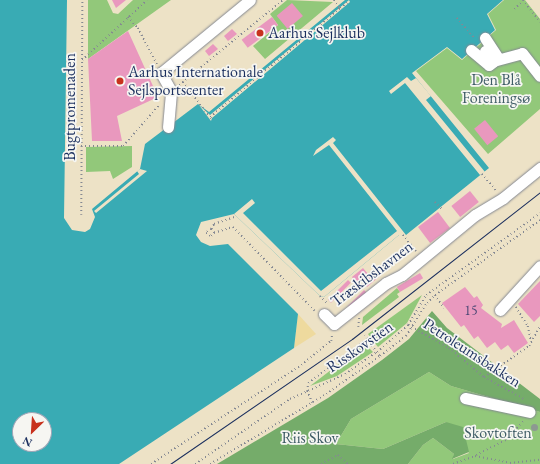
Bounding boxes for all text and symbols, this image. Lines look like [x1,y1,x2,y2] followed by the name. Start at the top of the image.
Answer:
[268,23,365,43] place label: Aarhus Sejlklub
[255,28,265,38] marker: Aarhus Sejlklub
[60,53,80,161] street label: Bugtpromenaden
[128,62,263,100] place label: Aarhus Internationale Sejlsportscenter
[462,70,530,108] park label: Den Blå Foreningsø
[115,76,125,86] marker: Aarhus Internationale Sejlsportscenter
[327,237,417,311] street label: Træskibshavnen
[464,302,478,318] house number: 15
[420,314,524,392] street label: Petroleumsbakken
[323,317,397,377] street label: Risskovstien
[12,412,52,452] north arrow
[464,423,532,443] park label: Skovtoften
[281,428,339,448] park label: Riis Skov
[20,434,34,450] text: N

